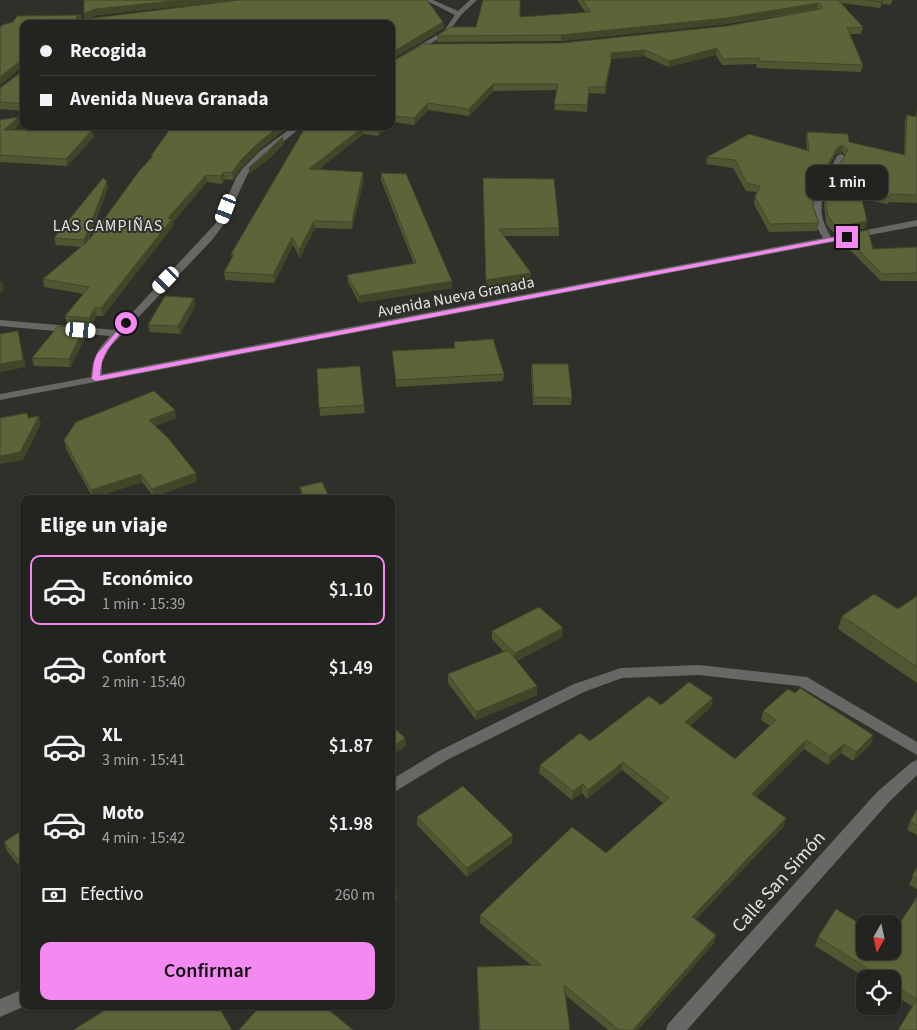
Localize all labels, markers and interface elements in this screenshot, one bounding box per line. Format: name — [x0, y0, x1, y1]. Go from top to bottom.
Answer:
text: Recogida — [70, 38, 147, 65]
text: Avenida Nueva Granada — [70, 86, 268, 113]
callout: 1 min — [806, 164, 888, 200]
text: 1 min — [828, 171, 866, 193]
car — [213, 192, 238, 226]
district label: LAS CAMPIÑAS — [53, 215, 163, 237]
route end — [836, 226, 858, 248]
car — [150, 264, 181, 296]
street label: Avenida Nueva Granada — [376, 271, 536, 323]
route start — [115, 312, 137, 334]
car — [65, 321, 96, 339]
text: Elige un viaje — [40, 509, 168, 541]
text: Económico — [102, 566, 193, 593]
icon: car — [42, 568, 87, 613]
text: $1.10 — [329, 577, 373, 604]
text: 1 min · 15:39 — [102, 593, 185, 615]
text: Confort — [102, 644, 166, 671]
icon: car — [42, 646, 87, 691]
text: $1.49 — [329, 655, 373, 682]
text: 2 min · 15:40 — [102, 671, 185, 693]
text: XL — [102, 722, 123, 749]
icon: car — [42, 724, 87, 769]
text: $1.87 — [329, 733, 373, 760]
text: 3 min · 15:41 — [102, 749, 185, 771]
text: Moto — [102, 800, 144, 827]
icon: car — [42, 802, 87, 847]
text: $1.98 — [329, 811, 373, 838]
street label: Calle San Simón — [726, 825, 832, 939]
text: 4 min · 15:42 — [102, 827, 185, 849]
icon: cash — [40, 881, 68, 909]
text: Efectivo — [80, 881, 143, 908]
text: 260 m — [335, 884, 375, 906]
north arrow — [856, 915, 901, 960]
map controls — [856, 915, 901, 1015]
button: Confirmar — [40, 942, 375, 1000]
button: locate — [856, 970, 901, 1015]

